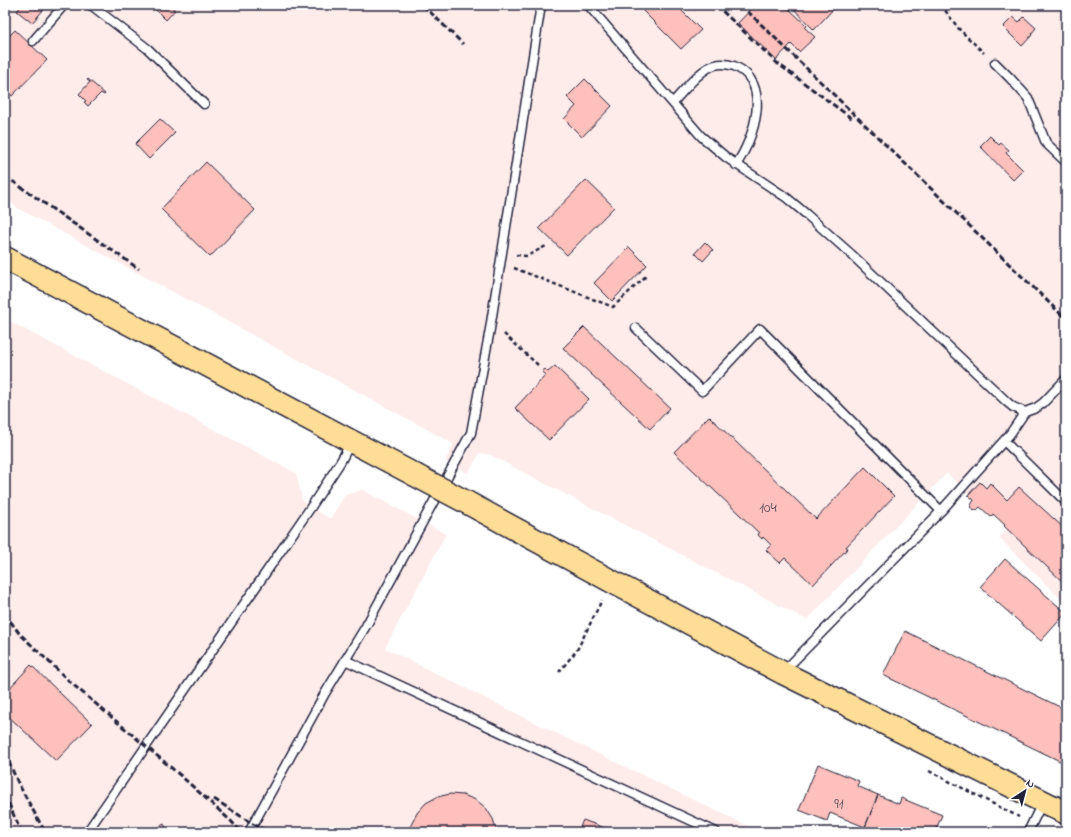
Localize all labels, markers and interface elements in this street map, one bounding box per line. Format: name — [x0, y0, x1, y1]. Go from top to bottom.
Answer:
house number: 104 — [759, 497, 777, 519]
north arrow — [1005, 771, 1045, 811]
text: N — [1023, 775, 1038, 792]
house number: 91 — [834, 793, 844, 815]

